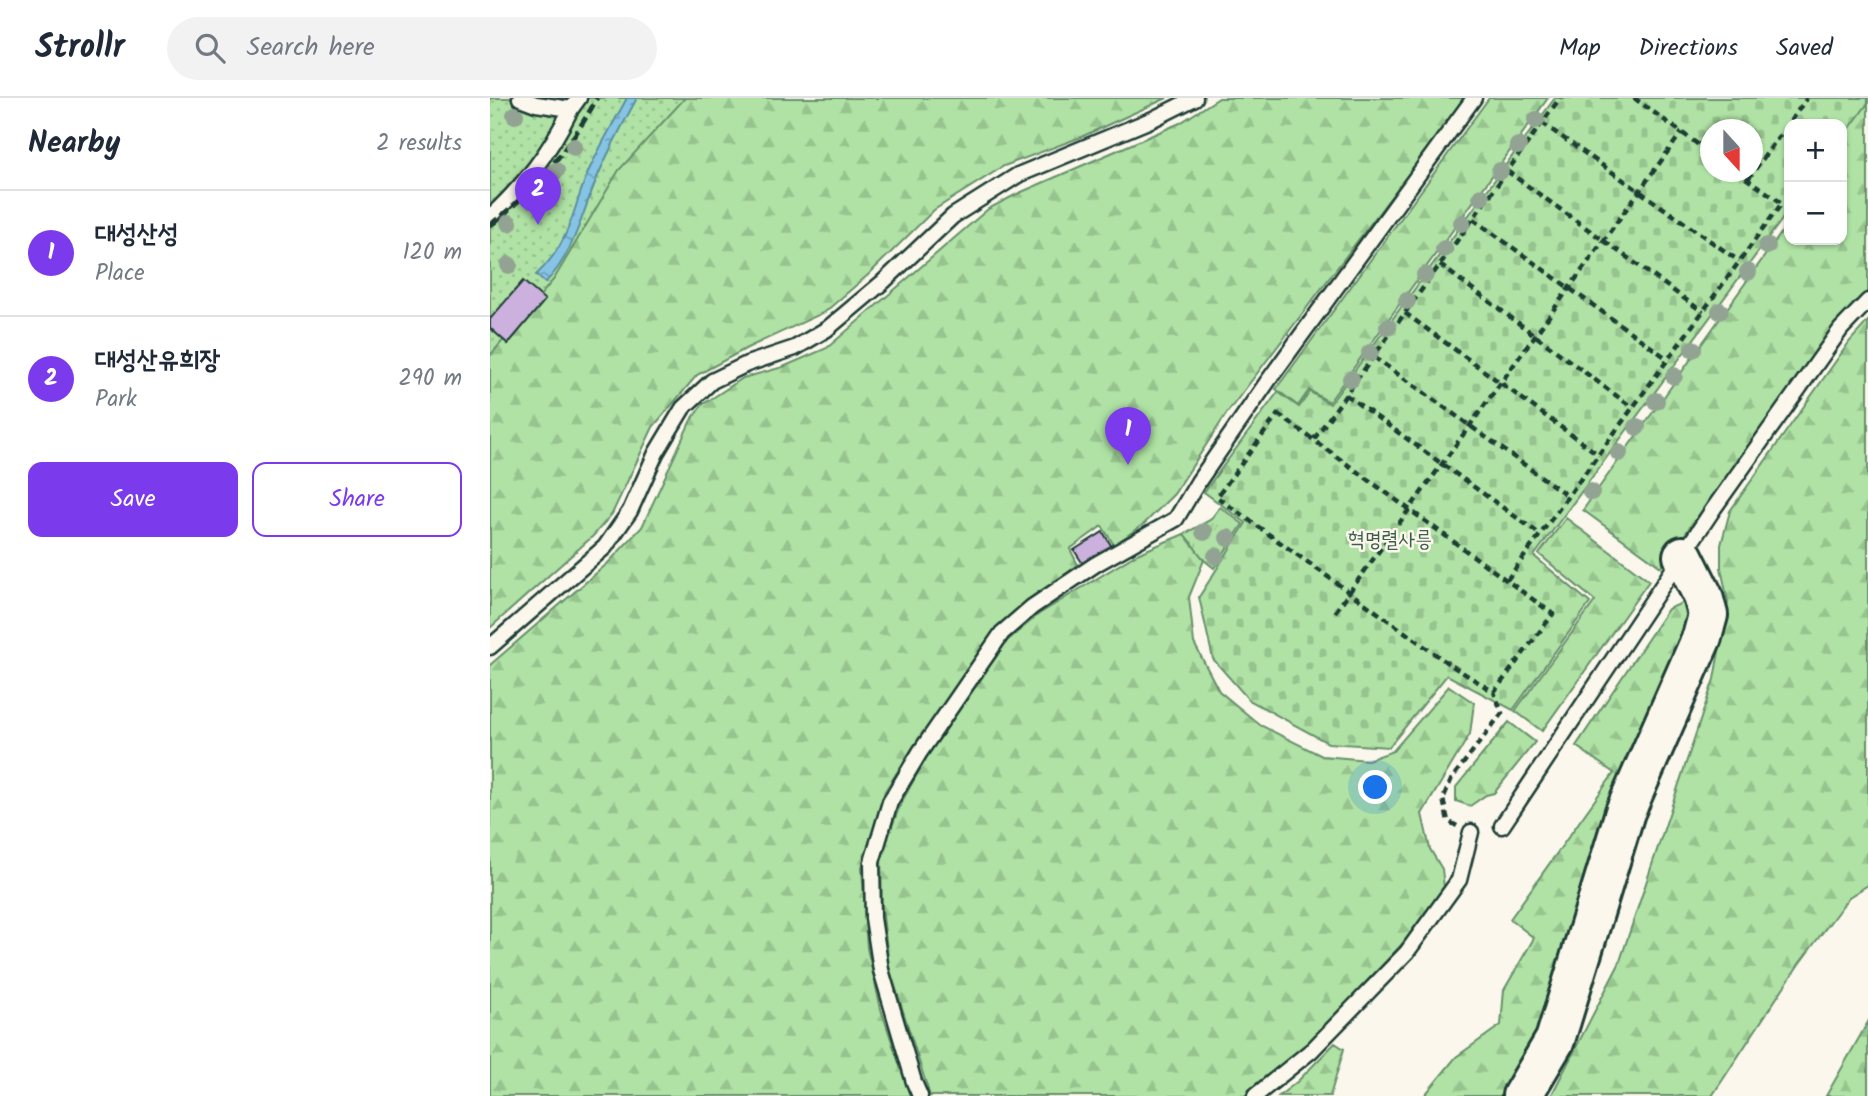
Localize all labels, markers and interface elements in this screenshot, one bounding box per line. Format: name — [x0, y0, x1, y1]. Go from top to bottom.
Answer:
search box — [167, 17, 657, 80]
text: Strollr — [35, 22, 125, 75]
text: Search here — [247, 27, 375, 69]
icon: search — [191, 29, 229, 67]
text: Map — [1559, 29, 1601, 68]
text: Directions — [1639, 29, 1738, 68]
text: Saved — [1776, 29, 1833, 68]
north arrow — [1700, 119, 1763, 182]
map controls — [1784, 119, 1847, 245]
button: + — [1784, 119, 1847, 182]
text: Nearby — [28, 120, 120, 168]
text: 2 results — [376, 126, 462, 162]
pin: 2 — [515, 167, 561, 225]
button: − — [1784, 182, 1847, 245]
text: 대성산성 — [95, 214, 179, 256]
text: 1 — [48, 235, 54, 271]
text: 120 m — [402, 235, 462, 271]
text: Place — [95, 256, 145, 292]
text: 대성산유희장 — [95, 340, 221, 382]
text: 2 — [44, 361, 58, 397]
text: 290 m — [398, 361, 462, 397]
text: Park — [95, 382, 137, 418]
pin: 1 — [1105, 407, 1151, 465]
button: Save — [28, 462, 238, 537]
button: Share — [252, 462, 462, 537]
park label: 혁명렬사릉 — [1348, 524, 1432, 557]
your location — [1358, 770, 1392, 804]

